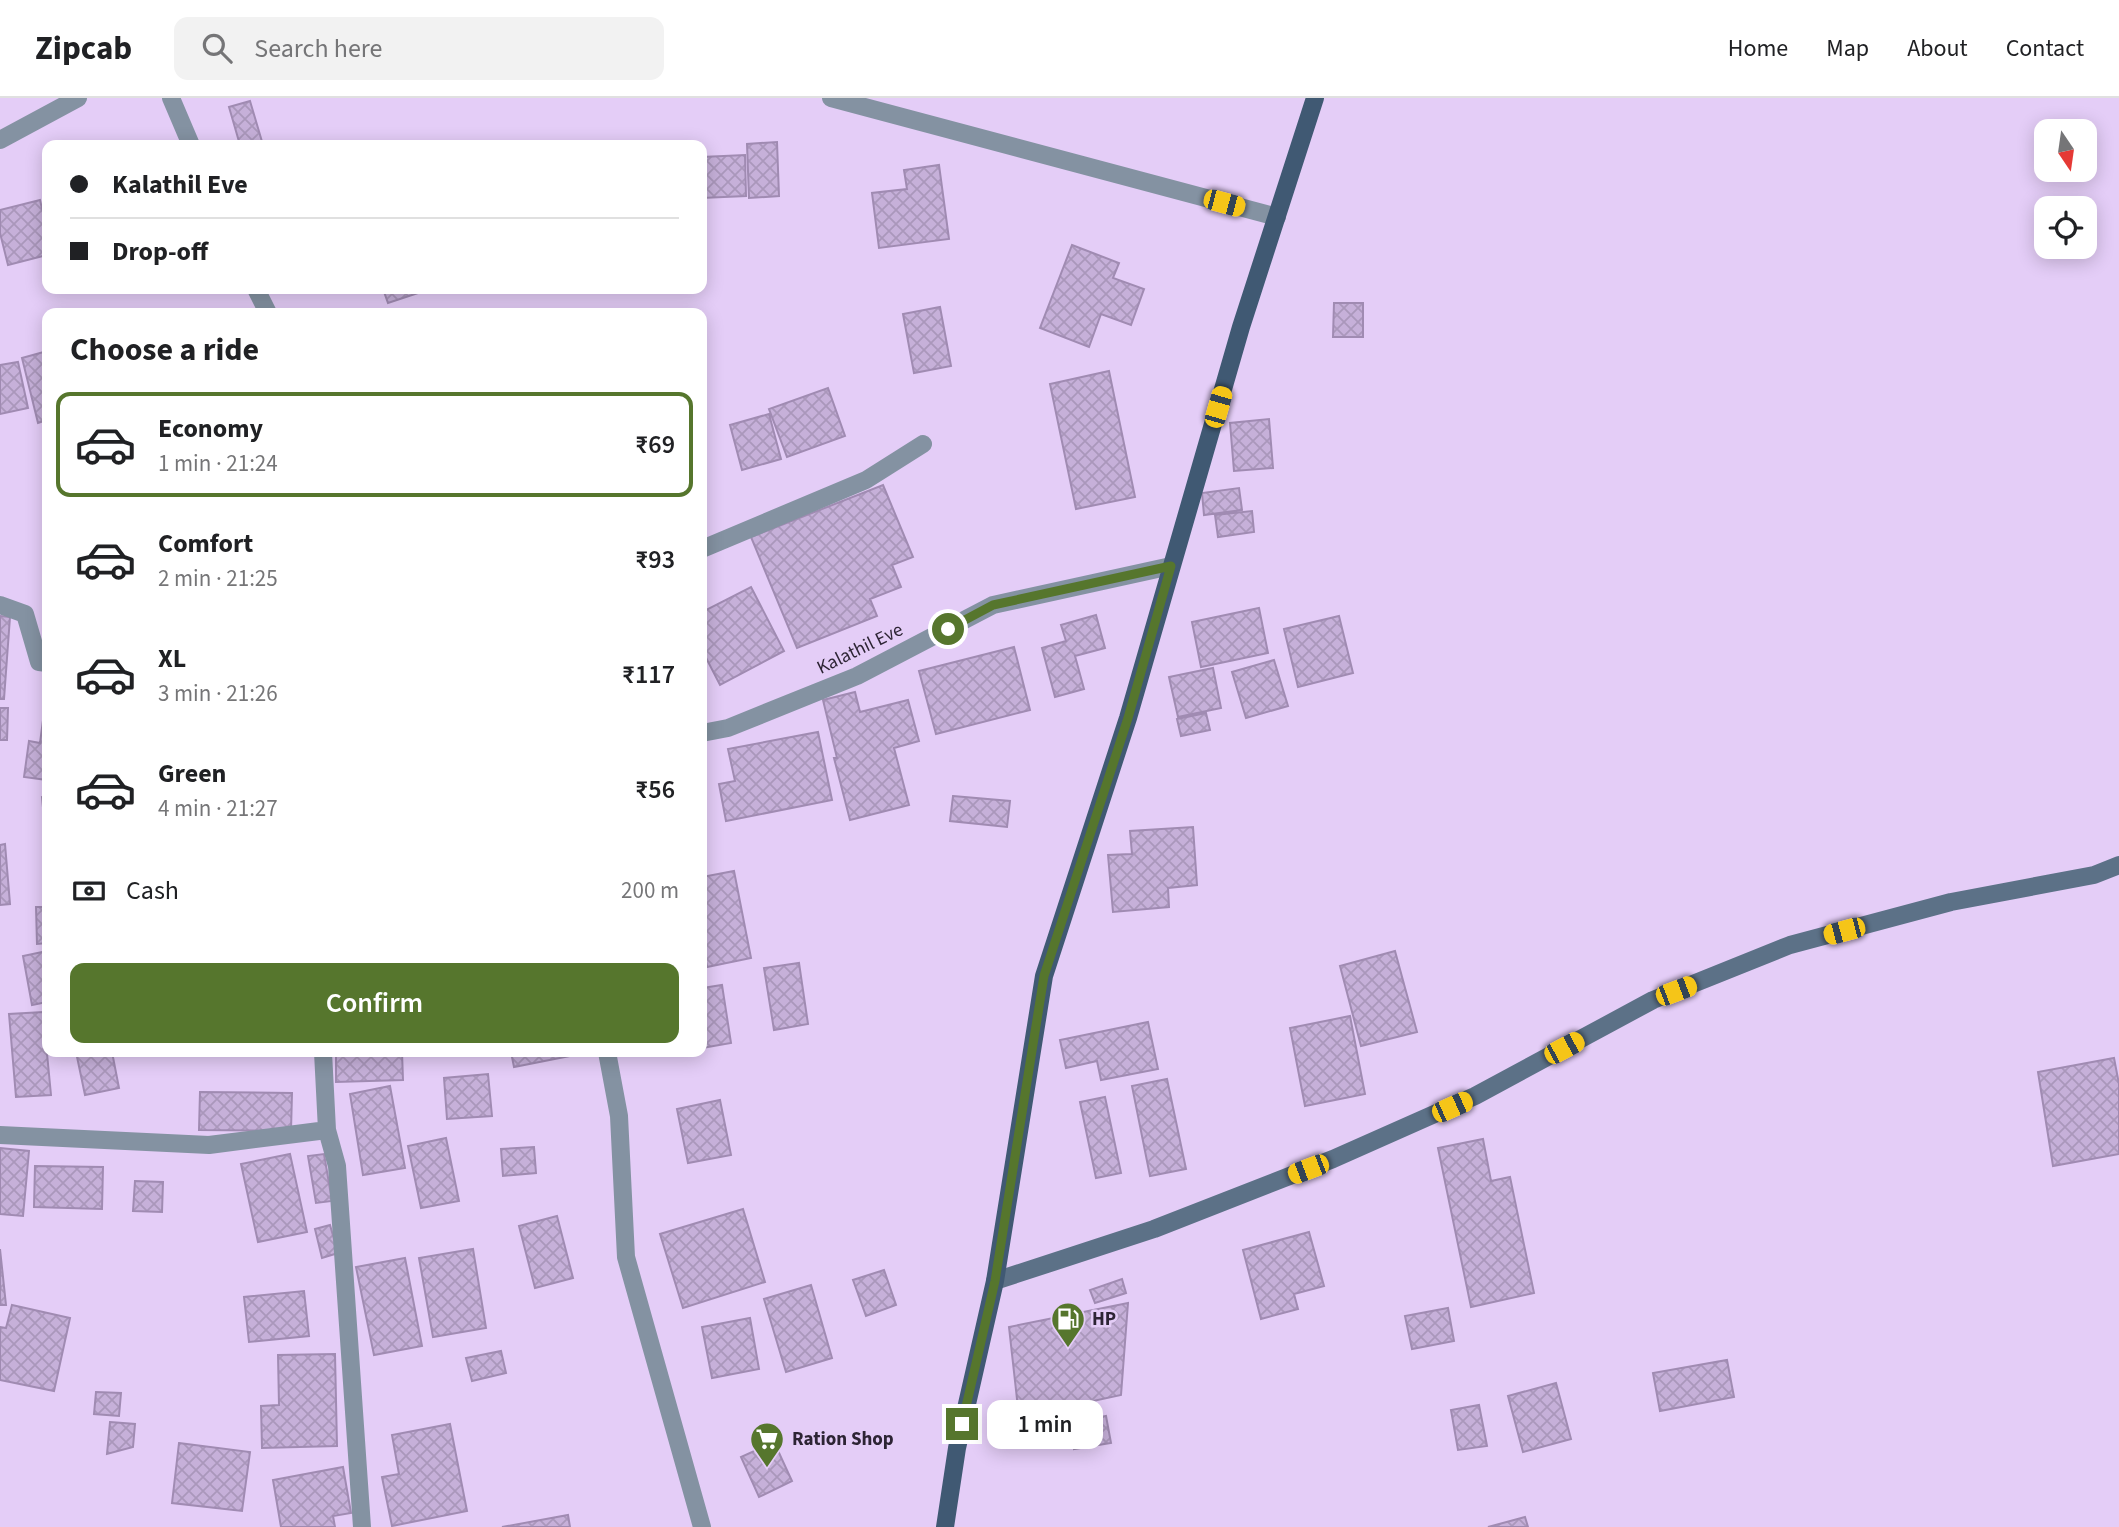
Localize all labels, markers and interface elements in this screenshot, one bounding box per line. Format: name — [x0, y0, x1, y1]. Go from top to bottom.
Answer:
search box — [174, 17, 664, 80]
text: Zipcab — [35, 25, 132, 72]
icon: search — [198, 29, 236, 67]
text: Search here — [254, 30, 382, 67]
text: Home — [1728, 31, 1788, 66]
text: Map — [1826, 31, 1869, 66]
text: About — [1907, 31, 1968, 66]
text: Contact — [2006, 31, 2084, 66]
north arrow — [2034, 119, 2096, 182]
map controls — [2034, 119, 2097, 259]
text: Kalathil Eve — [112, 166, 248, 203]
car — [1201, 187, 1248, 219]
button: locate — [2034, 196, 2097, 259]
text: Drop-off — [112, 233, 208, 270]
text: Choose a ride — [70, 327, 259, 373]
car — [1203, 384, 1234, 430]
text: Economy — [158, 410, 263, 447]
icon: car — [74, 413, 137, 476]
text: ₹69 — [635, 426, 675, 463]
text: 1 min · 21:24 — [158, 447, 278, 480]
text: Comfort — [158, 525, 253, 562]
icon: car — [74, 528, 137, 591]
text: ₹93 — [635, 541, 675, 578]
text: 2 min · 21:25 — [158, 562, 278, 595]
route start — [932, 613, 964, 645]
street label: Kalathil Eve — [812, 617, 908, 681]
text: XL — [158, 640, 186, 677]
icon: car — [74, 643, 137, 706]
text: ₹117 — [622, 656, 675, 693]
text: 3 min · 21:26 — [158, 677, 278, 710]
text: Green — [158, 755, 226, 792]
icon: car — [74, 758, 137, 821]
text: ₹56 — [635, 771, 675, 808]
text: 4 min · 21:27 — [158, 792, 278, 825]
icon: cash — [70, 872, 108, 910]
text: Cash — [126, 872, 179, 909]
text: 200 m — [621, 874, 679, 907]
car — [1821, 915, 1868, 947]
button: Confirm — [70, 963, 679, 1043]
car — [1653, 974, 1700, 1008]
car — [1541, 1029, 1588, 1067]
car — [1429, 1089, 1476, 1125]
car — [1285, 1152, 1332, 1186]
fuel station icon: HP — [1049, 1300, 1087, 1349]
place label: HP — [1092, 1306, 1116, 1333]
callout: 1 min — [986, 1400, 1102, 1448]
route end — [946, 1408, 978, 1440]
text: 1 min — [1018, 1408, 1072, 1441]
supermarket icon: Ration Shop — [748, 1420, 786, 1469]
place label: Ration Shop — [792, 1426, 894, 1453]

